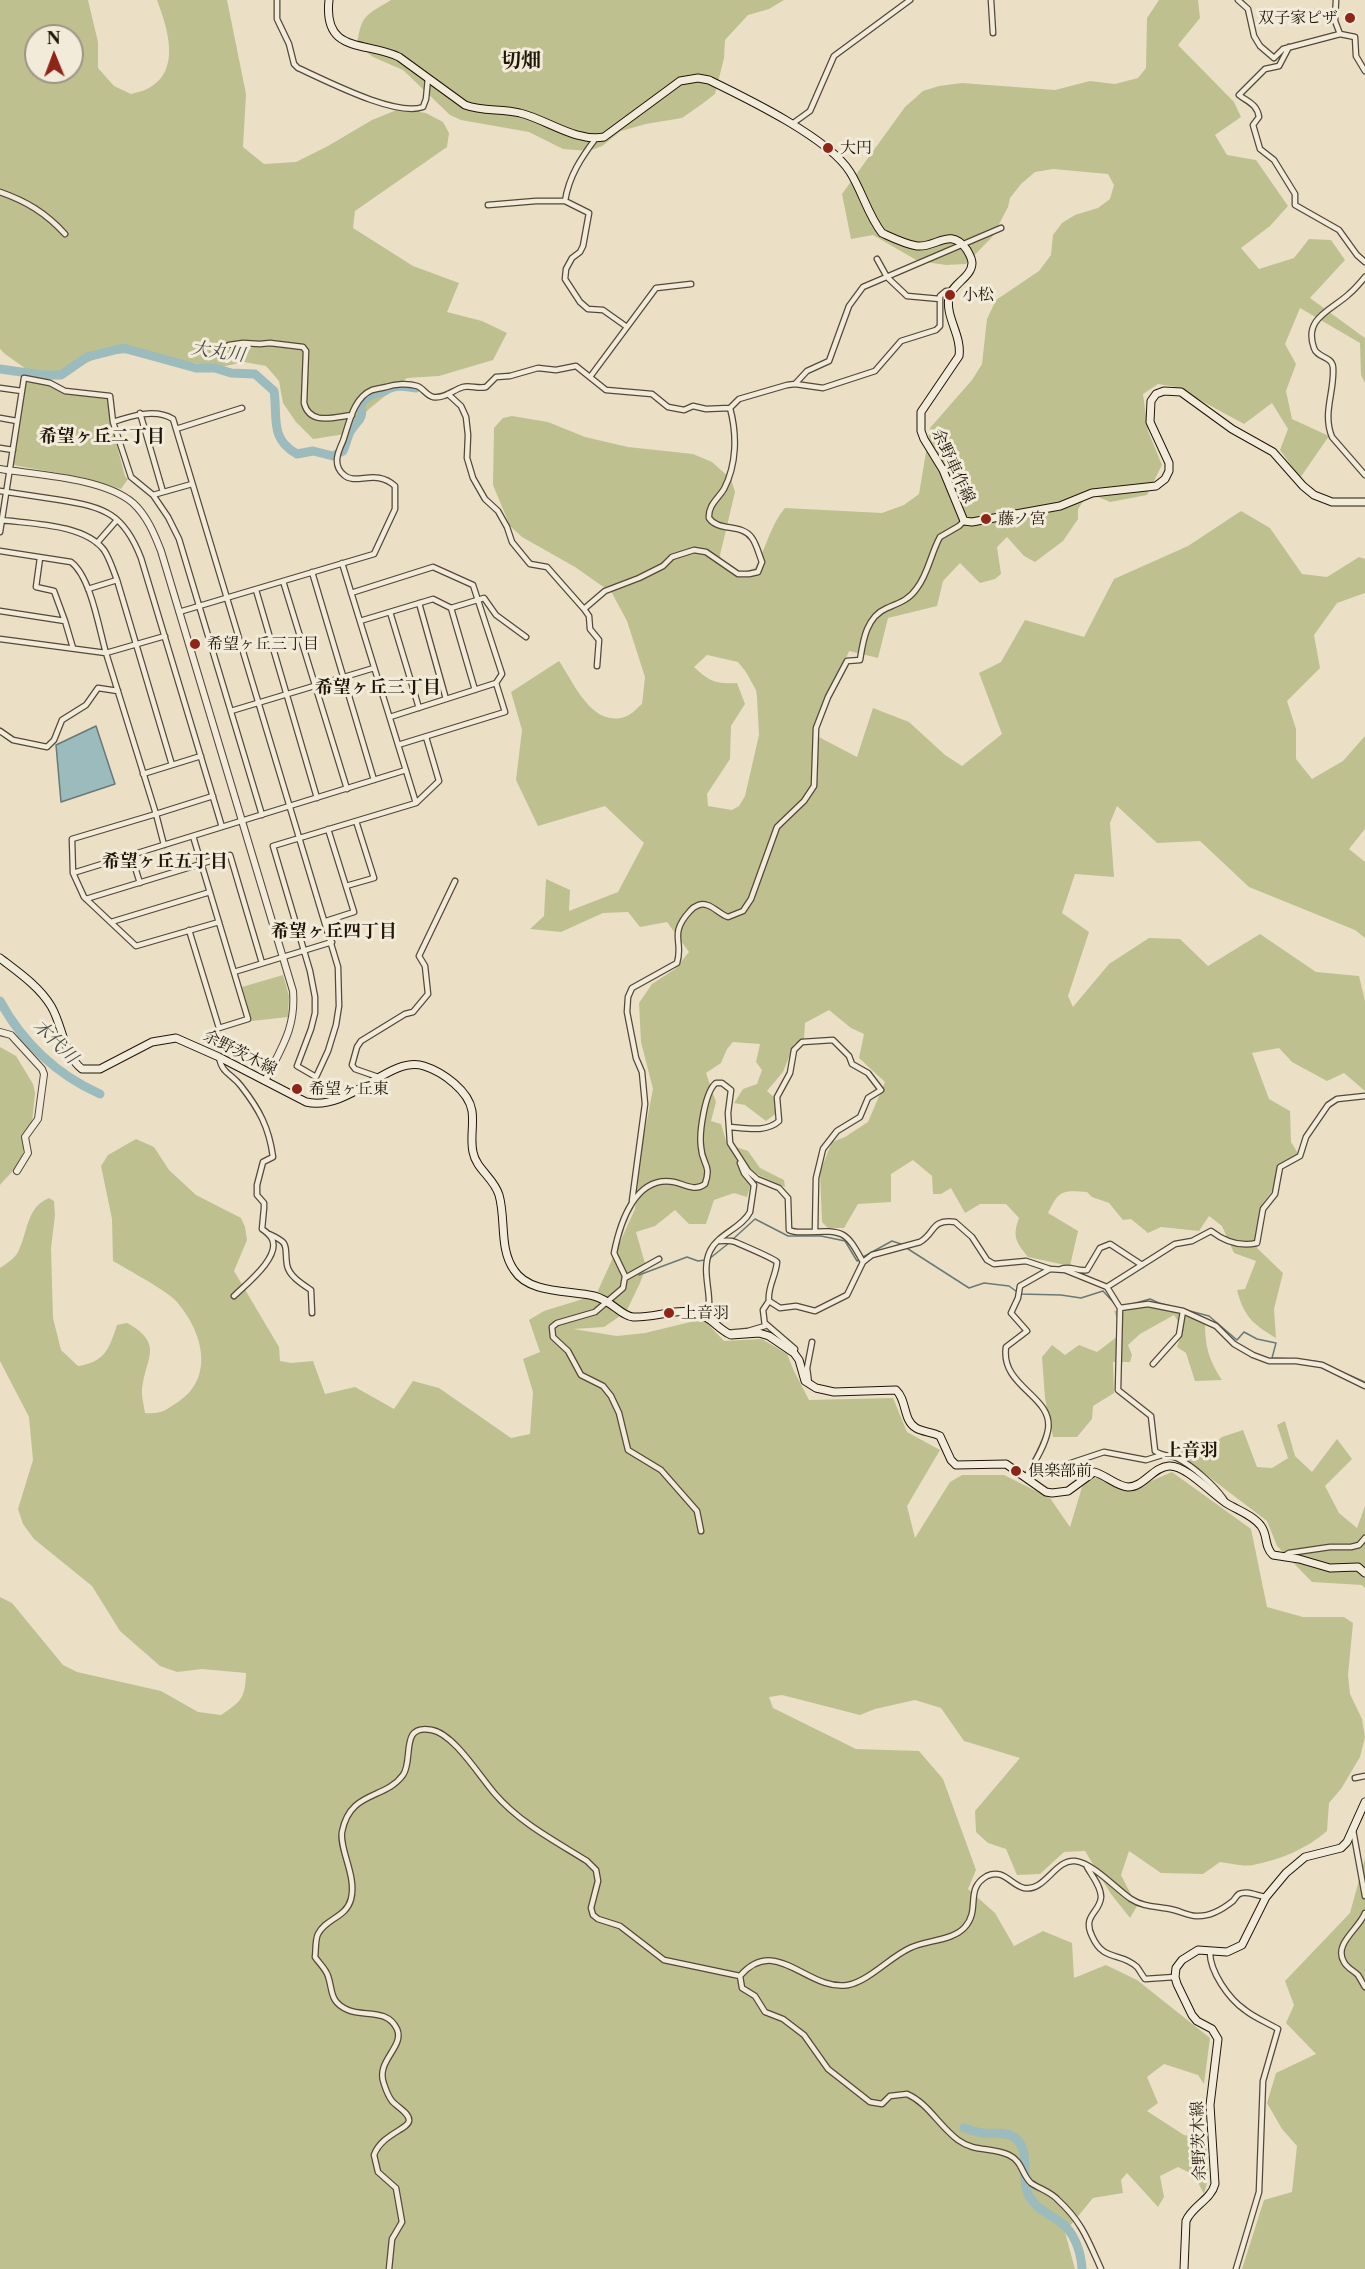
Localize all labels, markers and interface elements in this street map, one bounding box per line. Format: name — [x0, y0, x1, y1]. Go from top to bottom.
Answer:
place label: 双子家ピザ — [1258, 8, 1338, 28]
marker: 双子家ピザ — [1343, 11, 1357, 25]
north arrow — [24, 24, 84, 84]
text: N — [47, 28, 61, 48]
district label: 切畑 — [501, 49, 541, 73]
place label: 大円 — [840, 138, 872, 158]
marker: 大円 — [821, 141, 835, 155]
place label: 小松 — [962, 285, 994, 305]
marker: 小松 — [943, 288, 957, 302]
water label: 大丸川 — [190, 338, 246, 366]
district label: 希望ヶ丘二丁目 — [39, 426, 165, 448]
street label: 余野車作線 — [927, 426, 979, 506]
place label: 藤ノ宮 — [998, 509, 1046, 529]
marker: 藤ノ宮 — [979, 512, 993, 526]
place label: 希望ヶ丘三丁目 — [207, 634, 319, 654]
marker: 希望ヶ丘三丁目 — [188, 637, 202, 651]
district label: 希望ヶ丘三丁目 — [315, 677, 441, 699]
district label: 希望ヶ丘五丁目 — [102, 851, 228, 873]
district label: 希望ヶ丘四丁目 — [271, 921, 397, 943]
water label: 木代川 — [28, 1015, 82, 1069]
street label: 余野茨木線 — [200, 1026, 280, 1080]
place label: 希望ヶ丘東 — [309, 1079, 389, 1099]
marker: 希望ヶ丘東 — [290, 1082, 304, 1096]
place label: 上音羽 — [681, 1303, 729, 1323]
marker: 上音羽 — [662, 1306, 676, 1320]
district label: 上音羽 — [1164, 1440, 1218, 1462]
place label: 倶楽部前 — [1028, 1461, 1092, 1481]
marker: 倶楽部前 — [1009, 1464, 1023, 1478]
street label: 余野茨木線 — [1188, 2101, 1210, 2181]

